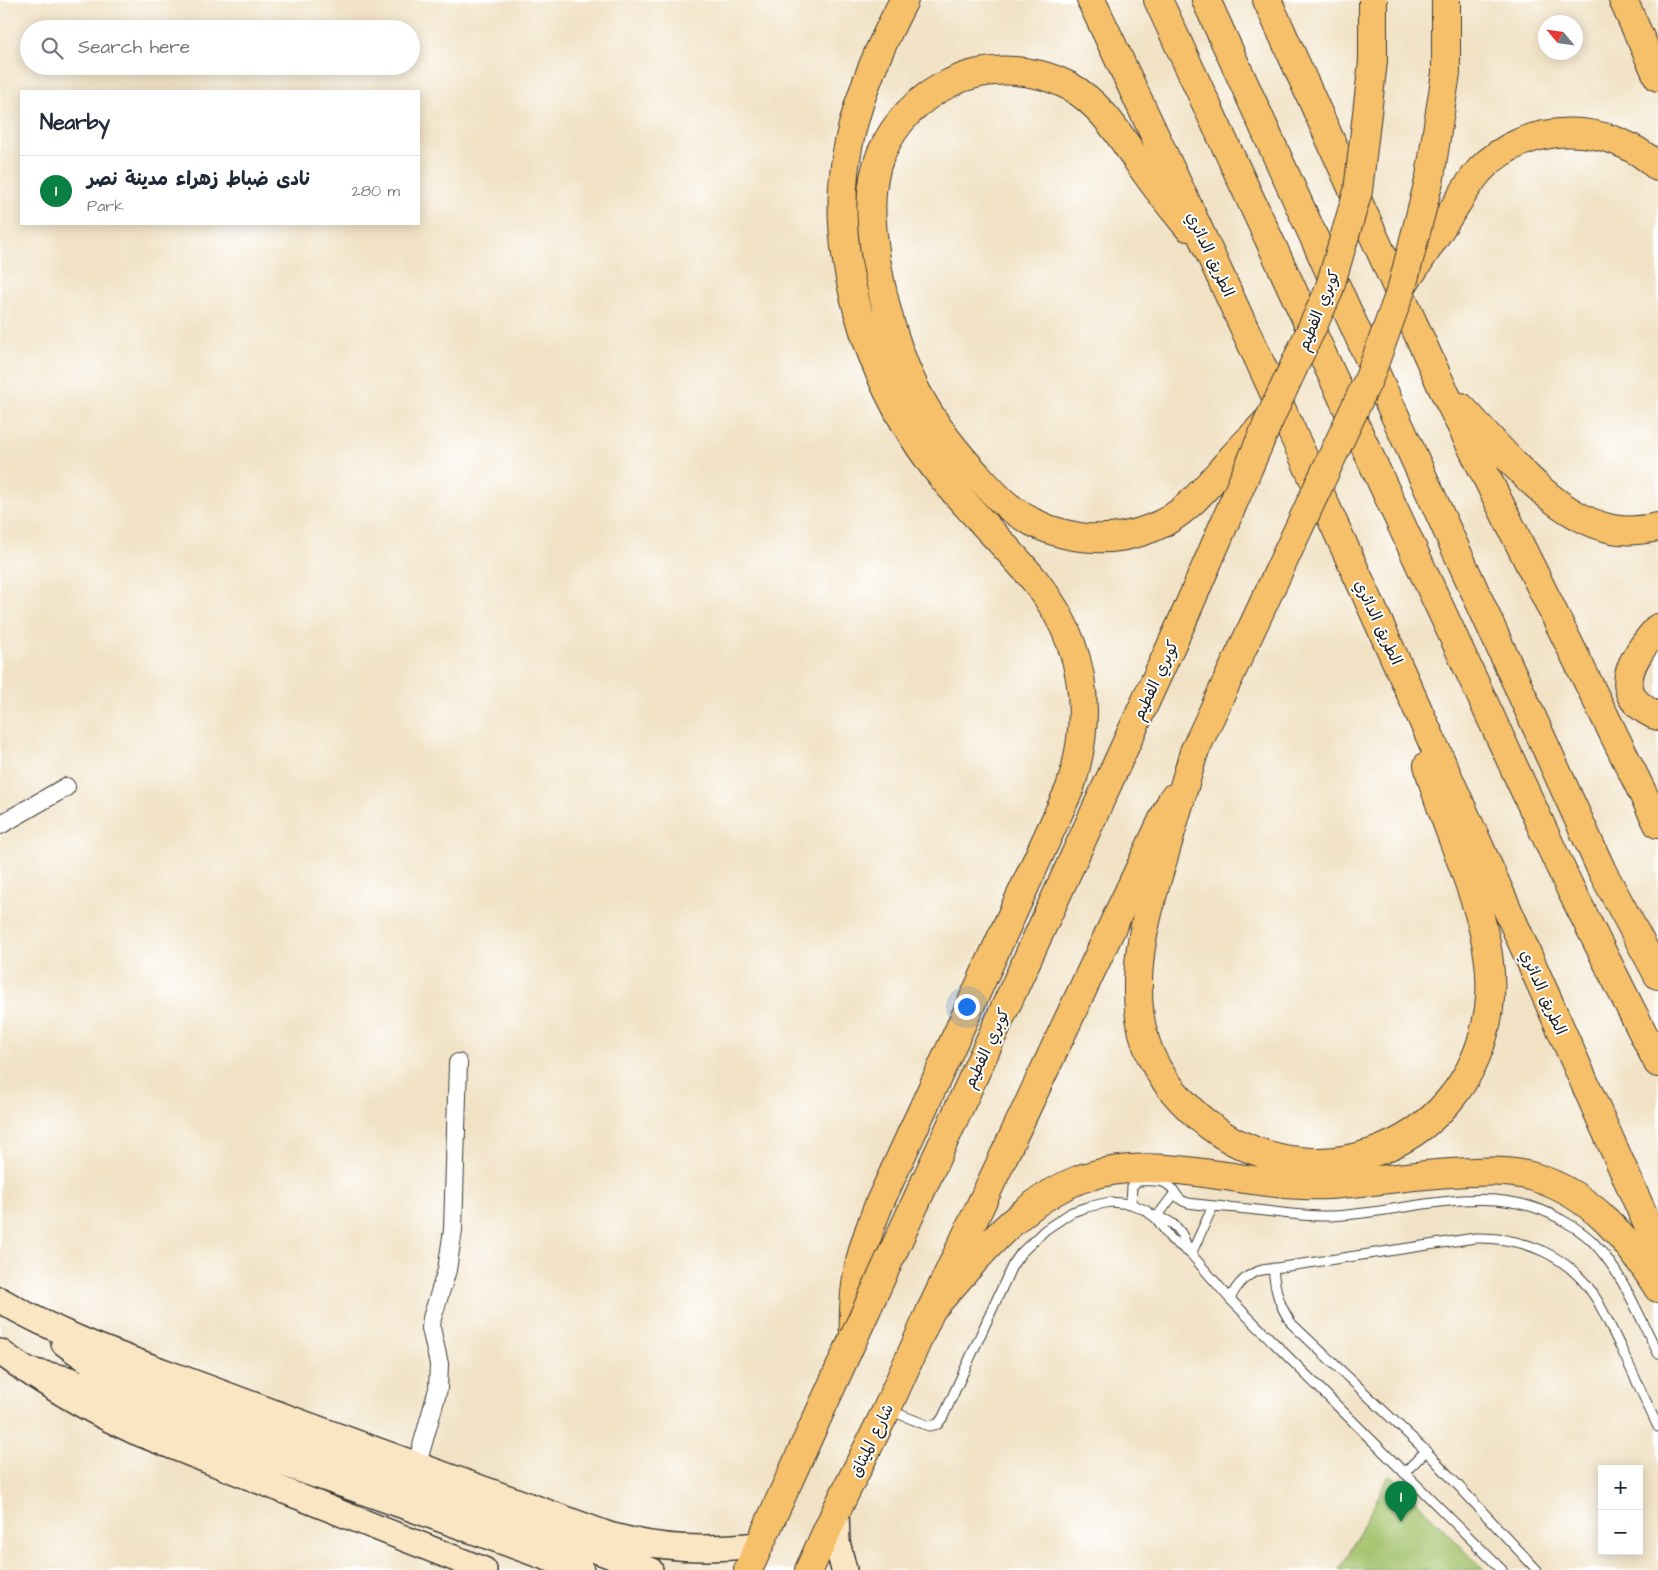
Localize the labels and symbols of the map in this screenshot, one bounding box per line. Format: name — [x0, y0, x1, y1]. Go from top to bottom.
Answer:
north arrow — [1538, 15, 1583, 60]
street label: الطريق الدائري — [1181, 208, 1239, 301]
street label: كوبري الفطيم — [1293, 266, 1346, 355]
street label: الطريق الدائري — [1349, 576, 1407, 669]
street label: كوبري الفطيم — [1128, 637, 1185, 725]
street label: الطريق الدائري — [1514, 946, 1572, 1039]
your location — [954, 994, 980, 1020]
street label: كوبري الفطيم — [959, 1005, 1016, 1093]
street label: شارع الميثاق — [845, 1400, 899, 1481]
pin: 1 — [1385, 1481, 1417, 1522]

